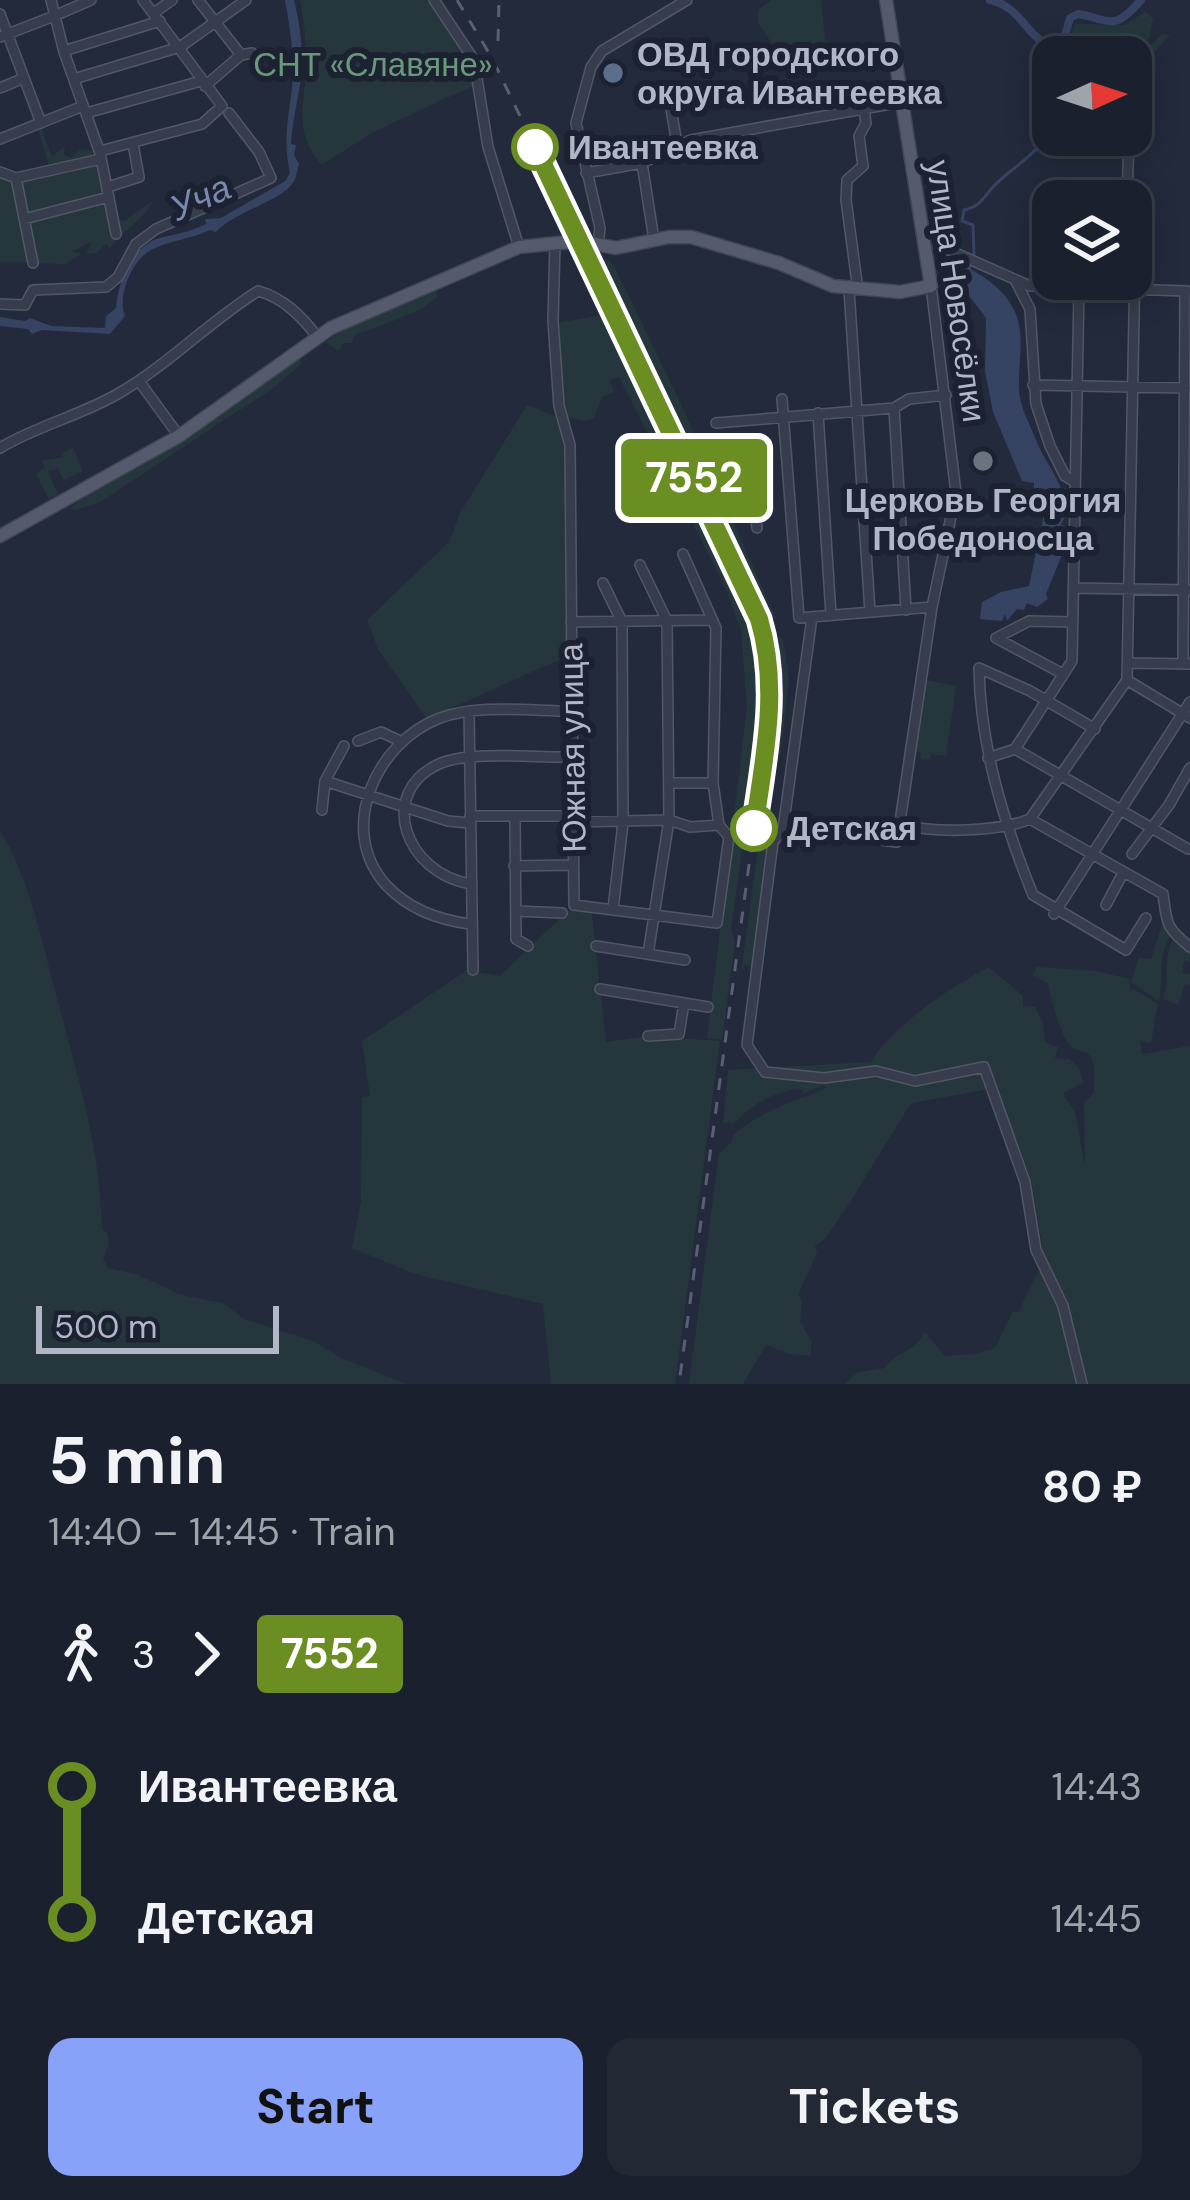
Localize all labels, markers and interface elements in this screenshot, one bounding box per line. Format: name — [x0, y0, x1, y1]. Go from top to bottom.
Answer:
place label: ОВД городского округа Ивантеевка — [637, 33, 942, 114]
north arrow — [1032, 36, 1152, 156]
map controls — [1032, 36, 1152, 300]
park label: СНТ «Славяне» — [253, 43, 493, 86]
marker: ОВД городского округа Ивантеевка — [600, 60, 626, 86]
marker: Ивантеевка — [513, 125, 557, 169]
place label: Ивантеевка — [568, 126, 759, 169]
street label: улица Новосёлки — [917, 157, 996, 425]
water label: Уча — [162, 163, 238, 232]
button: layers — [1032, 180, 1152, 300]
line badge: 7552 — [610, 439, 778, 517]
marker: Церковь Георгия Победоносца — [970, 448, 996, 474]
text: 7552 — [645, 450, 743, 505]
place label: Церковь Георгия Победоносца — [845, 479, 1121, 560]
street label: Южная улица — [549, 642, 596, 853]
marker: Детская — [732, 806, 776, 850]
place label: Детская — [787, 807, 917, 850]
scale bar — [36, 1300, 279, 1353]
text: 500 m — [54, 1305, 157, 1348]
text: 5 min — [48, 1418, 225, 1503]
text: 80 ₽ — [1042, 1457, 1142, 1516]
text: 14:40 – 14:45 · Train — [48, 1506, 396, 1557]
icon: walk — [48, 1621, 114, 1687]
icon: forward — [173, 1621, 239, 1687]
text: 7552 — [281, 1626, 379, 1681]
text: 3 — [132, 1629, 155, 1680]
text: Ивантеевка — [138, 1757, 397, 1816]
text: 14:43 — [1052, 1761, 1142, 1812]
text: Детская — [138, 1889, 315, 1948]
text: 14:45 — [1051, 1893, 1142, 1944]
button: Start — [48, 2038, 583, 2176]
button: Tickets — [607, 2038, 1142, 2176]

